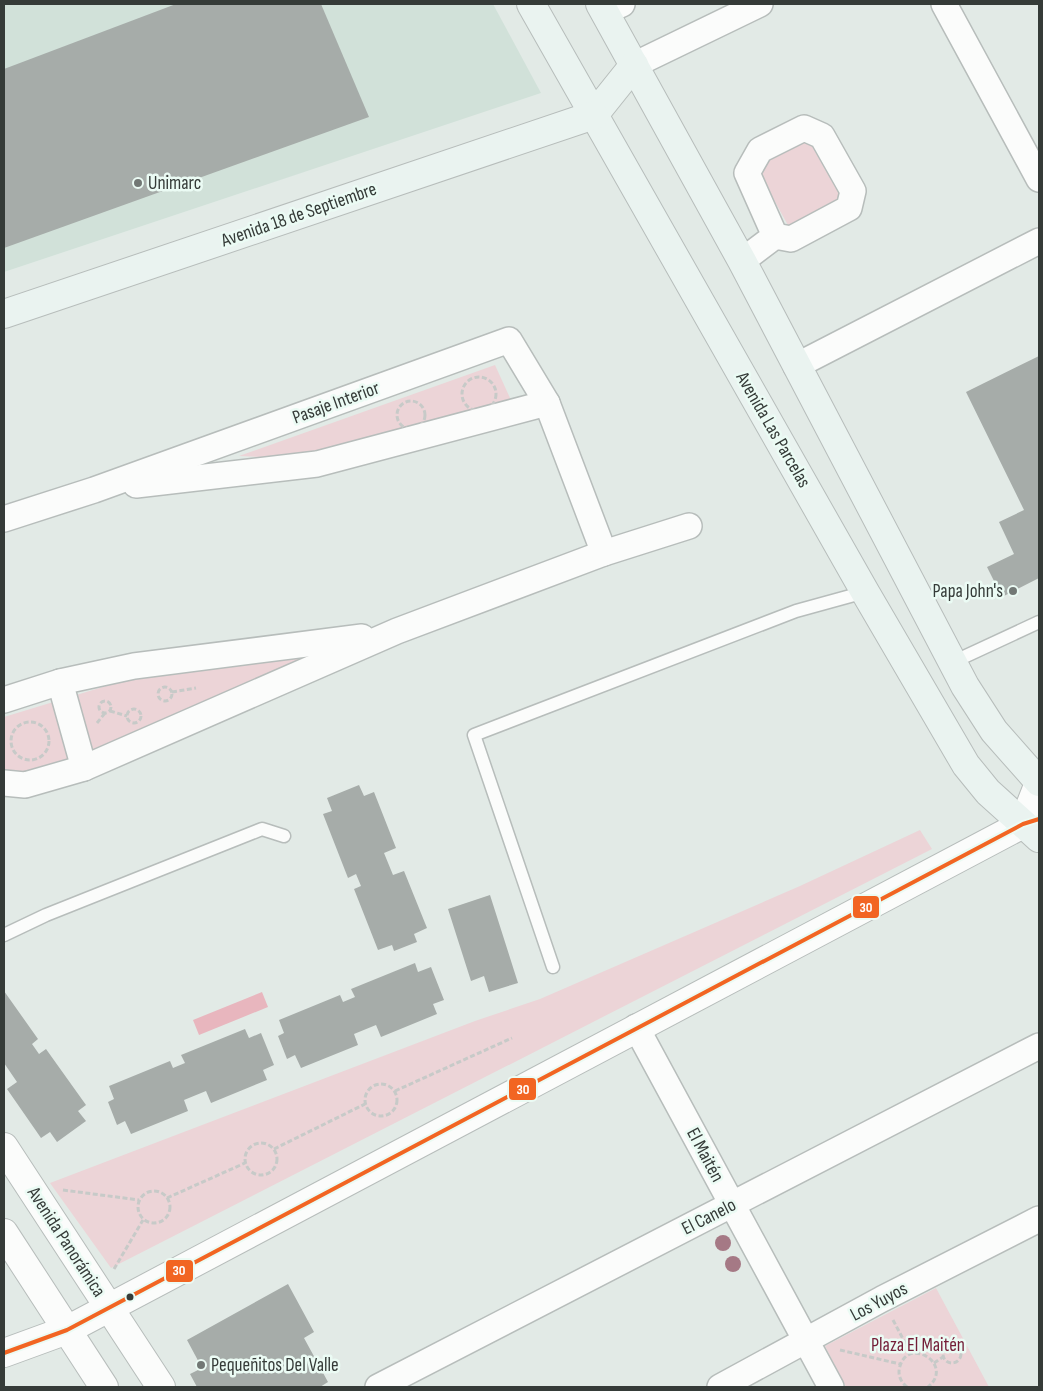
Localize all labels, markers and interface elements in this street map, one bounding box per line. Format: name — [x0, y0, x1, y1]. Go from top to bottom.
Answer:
place label: Unimarc — [148, 172, 201, 195]
marker: Unimarc — [132, 177, 144, 189]
street label: Avenida 18 de Septiembre — [217, 178, 380, 253]
street label: Avenida Las Parcelas — [730, 367, 816, 492]
street label: Pasaje Interior — [289, 376, 383, 429]
place label: Papa John's — [933, 580, 1003, 603]
marker: Papa John's — [1007, 585, 1019, 597]
line badge: 30 — [852, 895, 880, 919]
text: 30 — [860, 899, 873, 916]
line badge: 30 — [508, 1077, 537, 1101]
text: 30 — [517, 1081, 530, 1098]
street label: El Maitén — [681, 1124, 729, 1186]
street label: Avenida Panorámica — [21, 1182, 110, 1301]
street label: El Canelo — [678, 1194, 740, 1240]
line badge: 30 — [165, 1259, 194, 1283]
text: 30 — [173, 1262, 186, 1279]
street label: Los Yuyos — [846, 1277, 912, 1327]
unlabelled marker — [125, 1292, 135, 1302]
park label: Plaza El Maitén — [871, 1334, 965, 1357]
place label: Pequeñitos Del Valle — [211, 1354, 339, 1377]
marker: Pequeñitos Del Valle — [195, 1359, 207, 1371]

